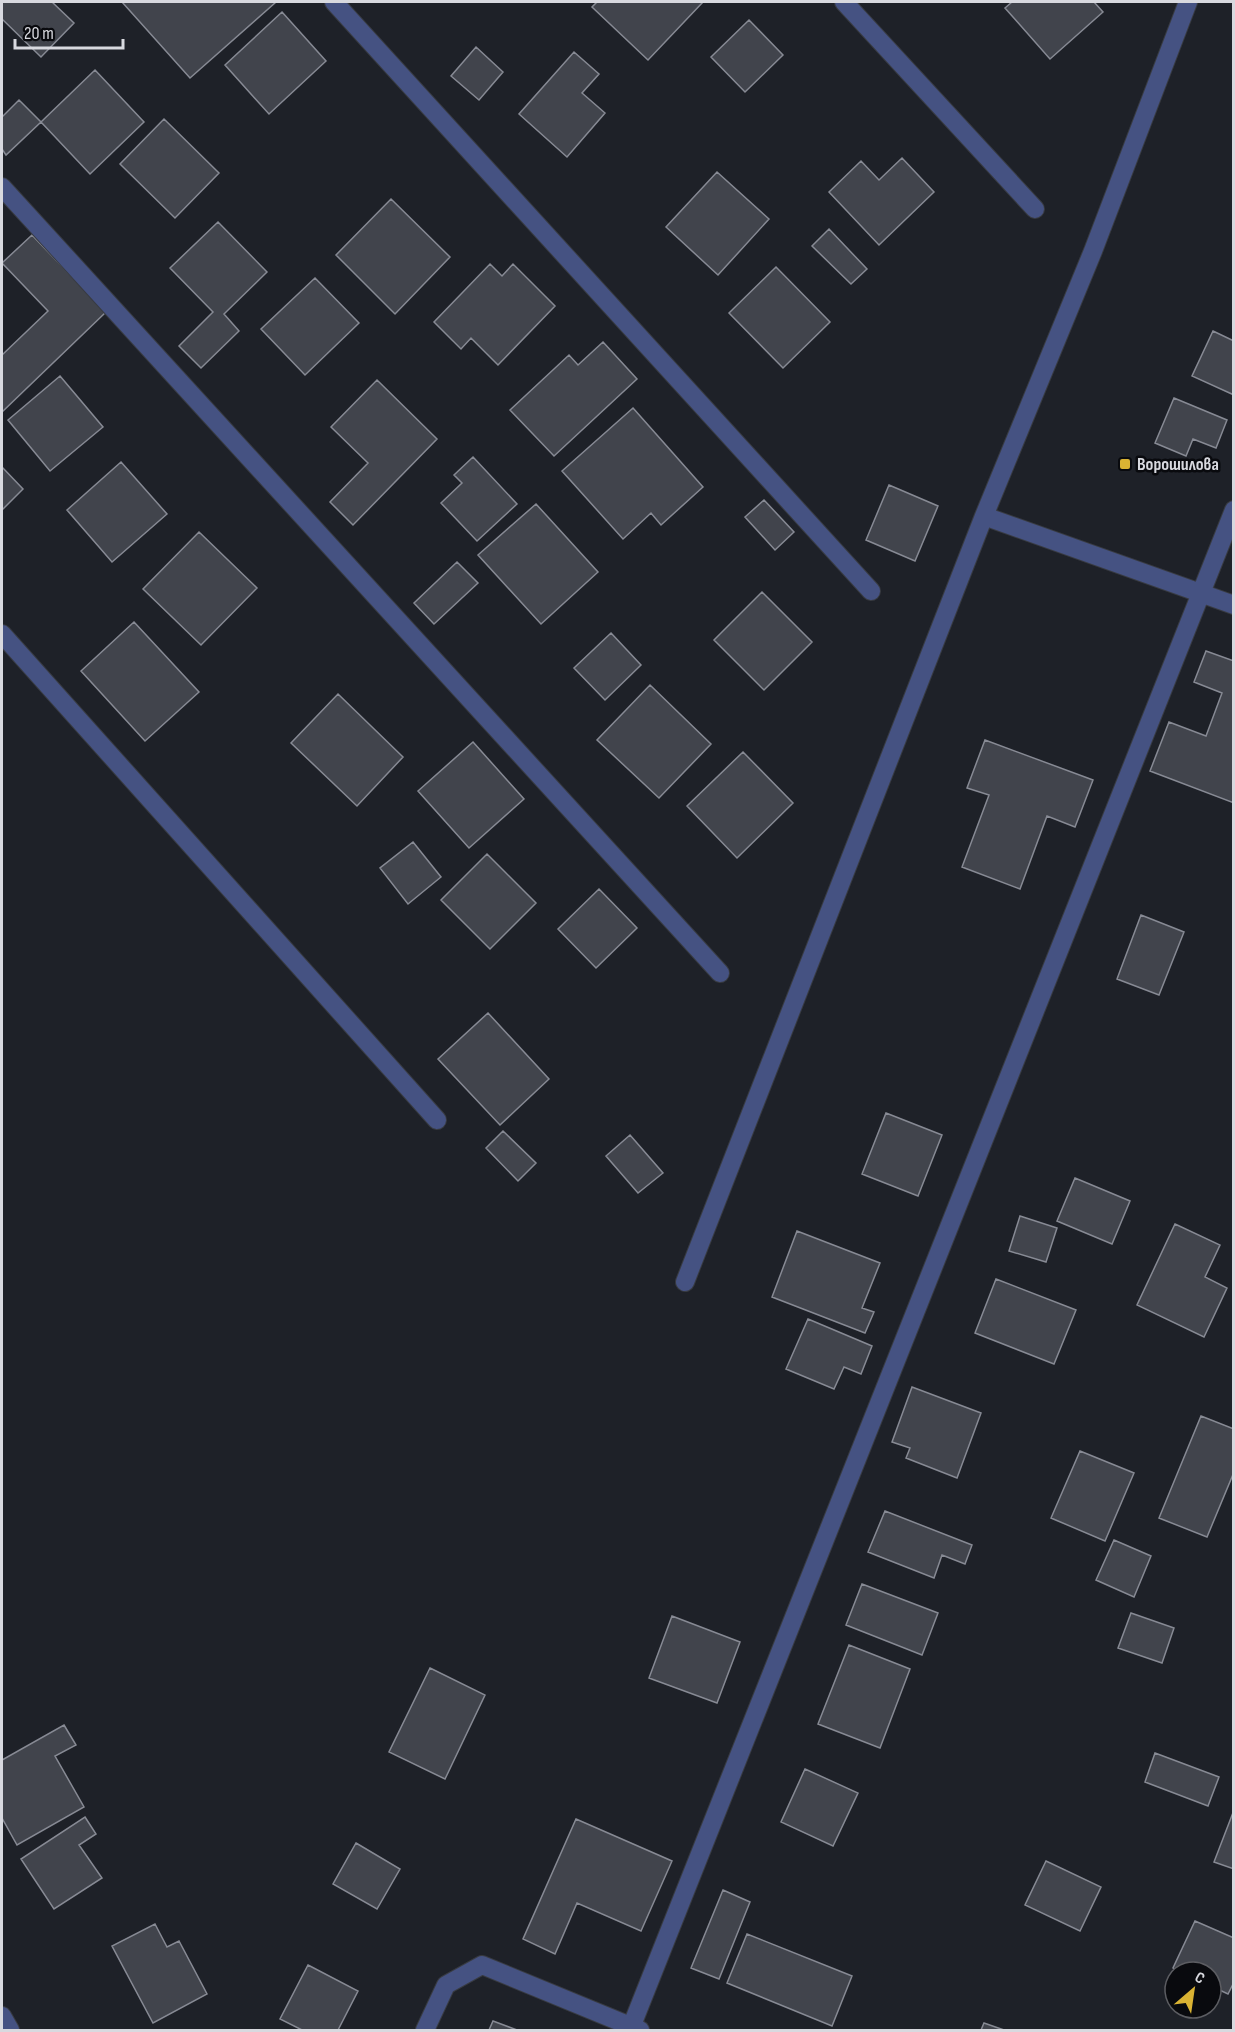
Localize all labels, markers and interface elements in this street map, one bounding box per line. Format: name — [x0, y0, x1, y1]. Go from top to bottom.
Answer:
scale bar — [15, 12, 123, 50]
text: 20 m — [24, 23, 54, 44]
place label: Ворошилова — [1137, 454, 1219, 475]
marker: Ворошилова — [1118, 457, 1132, 471]
north arrow — [1163, 1960, 1223, 2020]
text: С — [1191, 1968, 1208, 1988]

